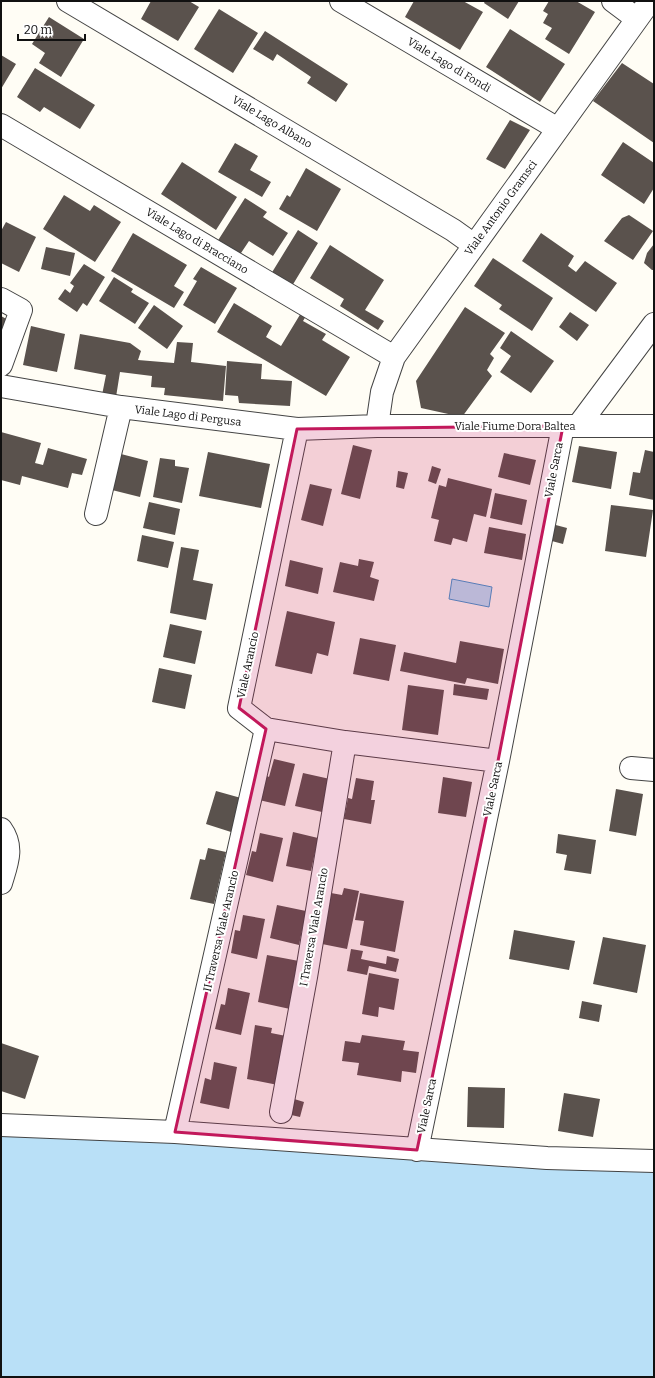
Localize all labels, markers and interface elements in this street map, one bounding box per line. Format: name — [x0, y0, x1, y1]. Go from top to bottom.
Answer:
scale bar — [18, 16, 85, 42]
text: 20 m — [24, 23, 53, 37]
street label: Viale Lago di Fondi — [405, 35, 494, 95]
street label: Viale Lago Albano — [230, 93, 314, 151]
street label: Viale Antonio Gramsci — [462, 157, 540, 258]
street label: Viale Lago di Bracciano — [144, 205, 250, 277]
street label: Viale Lago di Pergusa — [134, 403, 242, 429]
street label: Viale Fiume Dora Baltea — [454, 420, 576, 433]
street label: Viale Sarca — [542, 441, 566, 499]
street label: Viale Arancio — [235, 630, 261, 700]
street label: Viale Sarca — [481, 760, 505, 818]
street label: I Traversa Viale Arancio — [297, 867, 331, 987]
street label: II Traversa Viale Arancio — [201, 869, 241, 993]
street label: Viale Sarca — [415, 1077, 439, 1135]

